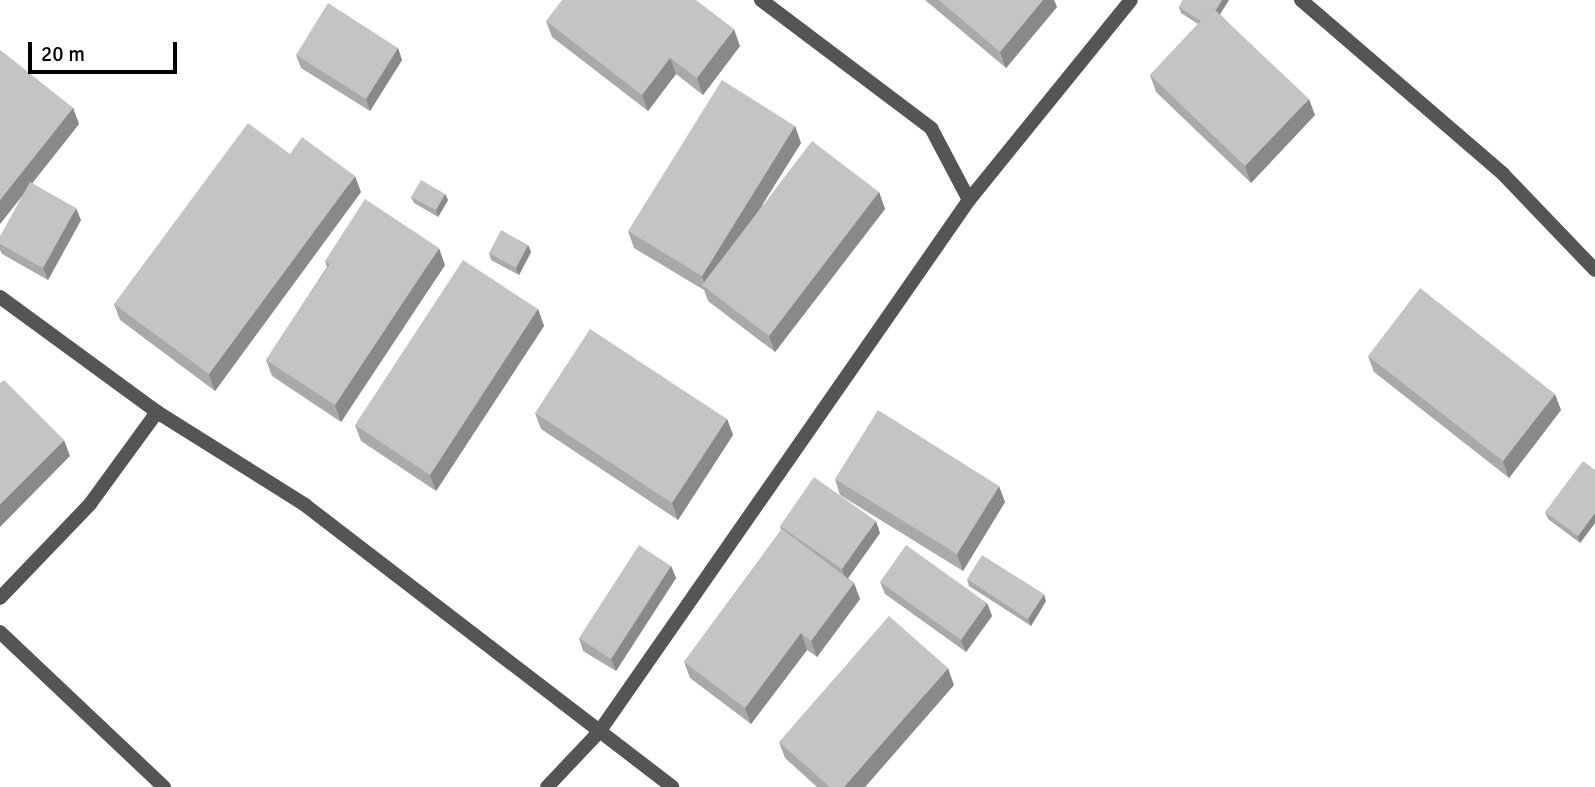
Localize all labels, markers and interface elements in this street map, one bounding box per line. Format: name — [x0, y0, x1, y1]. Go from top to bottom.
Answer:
scale bar — [32, 28, 180, 72]
text: 20 m — [41, 41, 85, 67]

